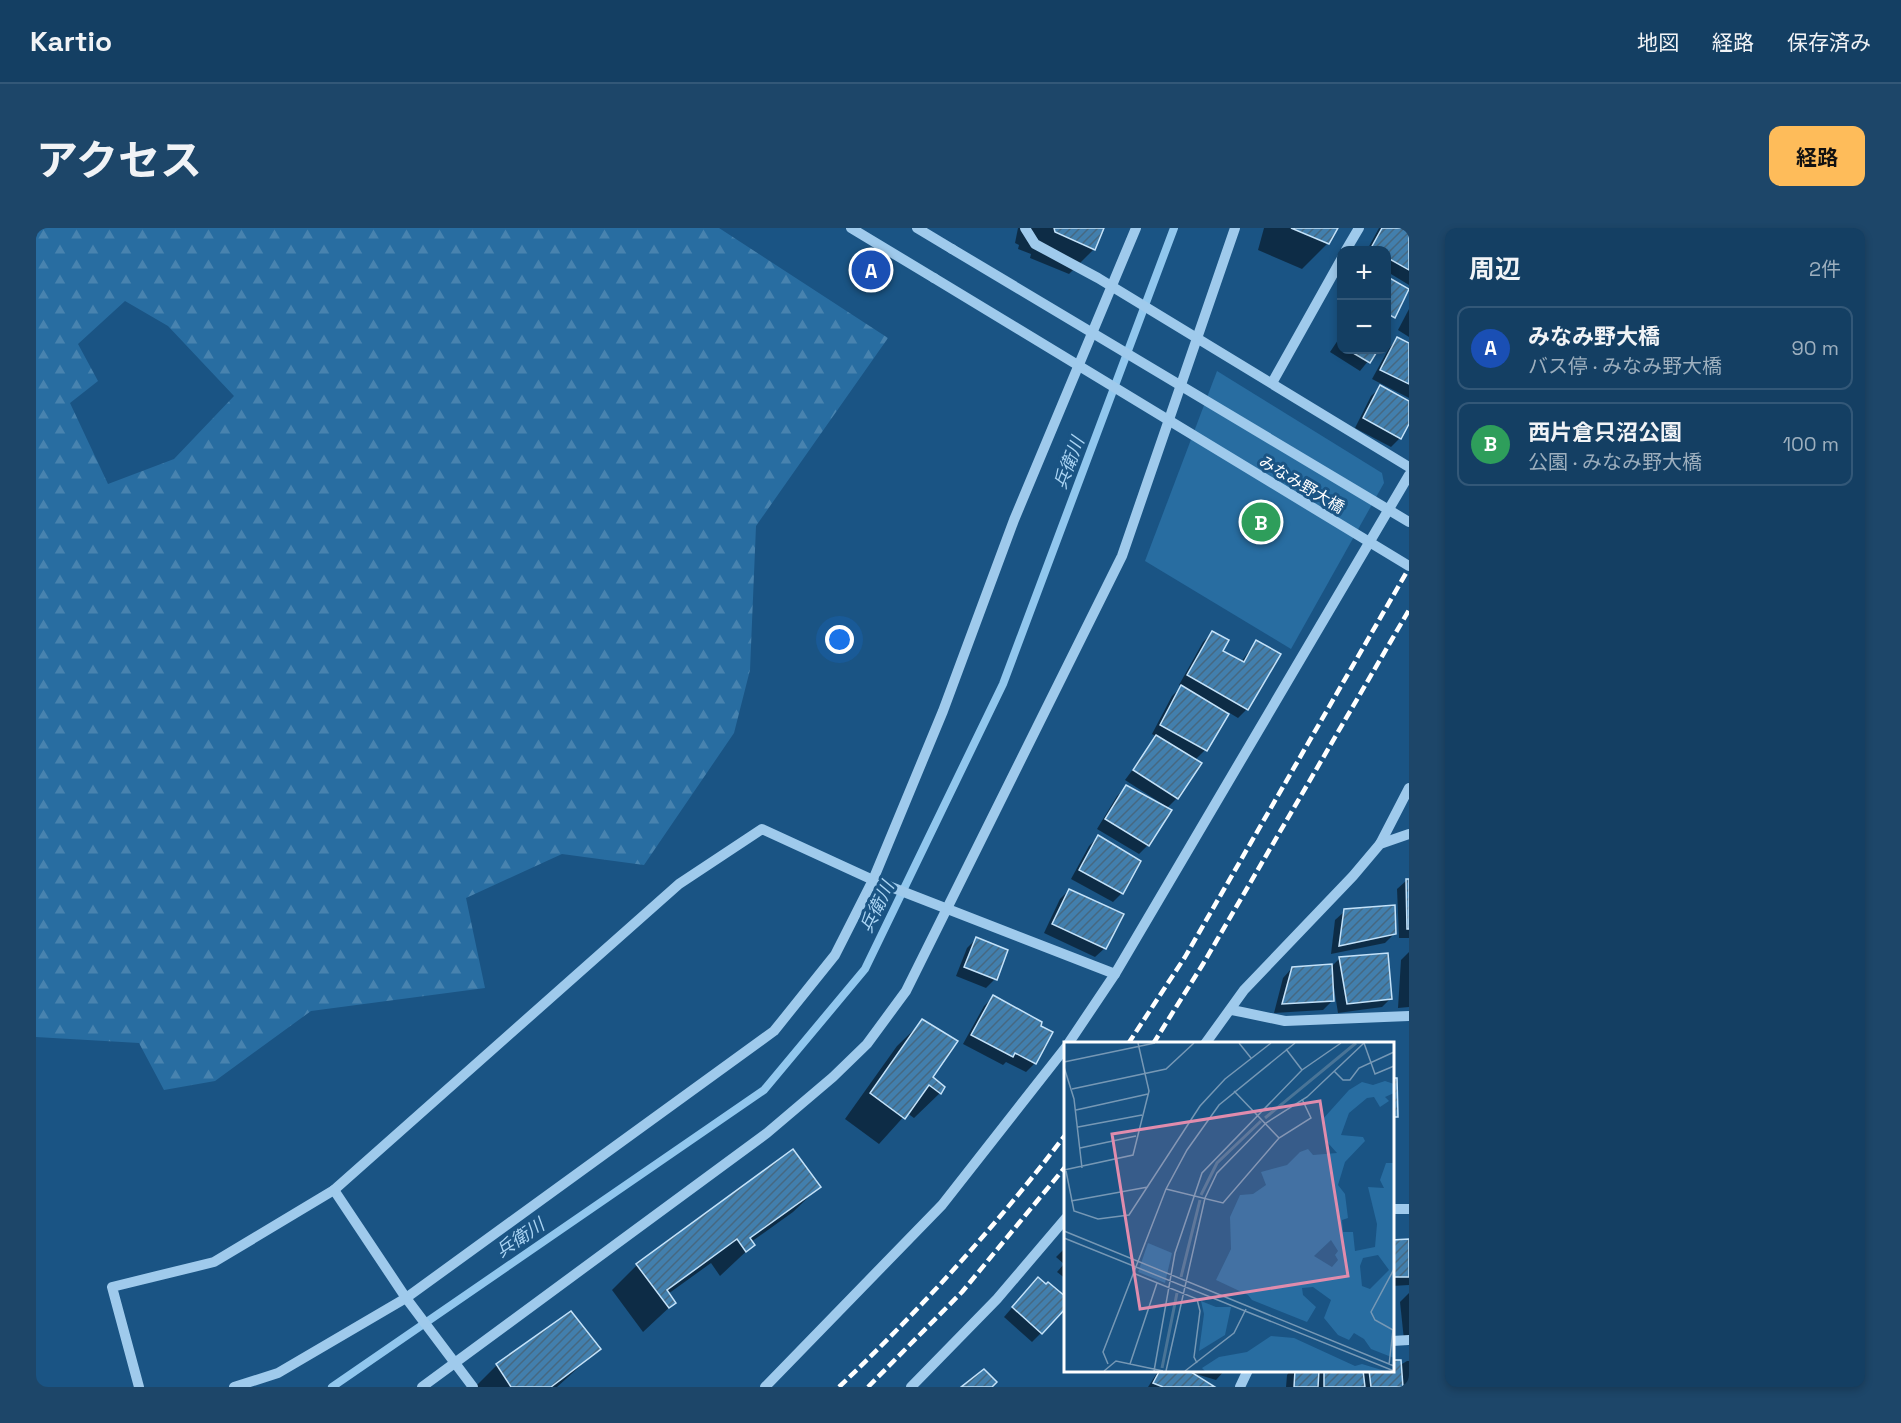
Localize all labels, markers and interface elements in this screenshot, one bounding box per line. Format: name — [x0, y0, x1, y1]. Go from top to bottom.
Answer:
text: Kartio — [30, 23, 112, 59]
text: 地図 — [1637, 29, 1679, 56]
text: 経路 — [1712, 29, 1754, 56]
text: 保存済み — [1787, 29, 1871, 56]
button: 経路 — [1769, 126, 1865, 186]
text: アクセス — [36, 134, 202, 187]
map controls — [1337, 246, 1391, 354]
button: + — [1337, 246, 1391, 300]
pin: A — [852, 248, 890, 292]
text: 周辺 — [1469, 252, 1521, 286]
text: 2件 — [1809, 256, 1841, 282]
button: − — [1337, 300, 1391, 354]
text: みなみ野大橋 — [1528, 322, 1660, 350]
text: A — [1484, 335, 1497, 361]
text: 90 m — [1792, 335, 1839, 361]
text: バス停 · みなみ野大橋 — [1528, 353, 1722, 379]
text: 西片倉只沼公園 — [1528, 418, 1682, 446]
text: B — [1484, 431, 1497, 457]
text: 100 m — [1783, 431, 1839, 457]
water label: 兵衛川 — [1048, 432, 1090, 492]
text: 公園 · みなみ野大橋 — [1528, 449, 1702, 475]
street label: みなみ野大橋 — [1255, 451, 1348, 518]
pin: B — [1242, 500, 1280, 544]
your location — [825, 625, 854, 654]
water label: 兵衛川 — [854, 876, 900, 936]
inset map — [1064, 1042, 1394, 1372]
water label: 兵衛川 — [491, 1212, 550, 1262]

